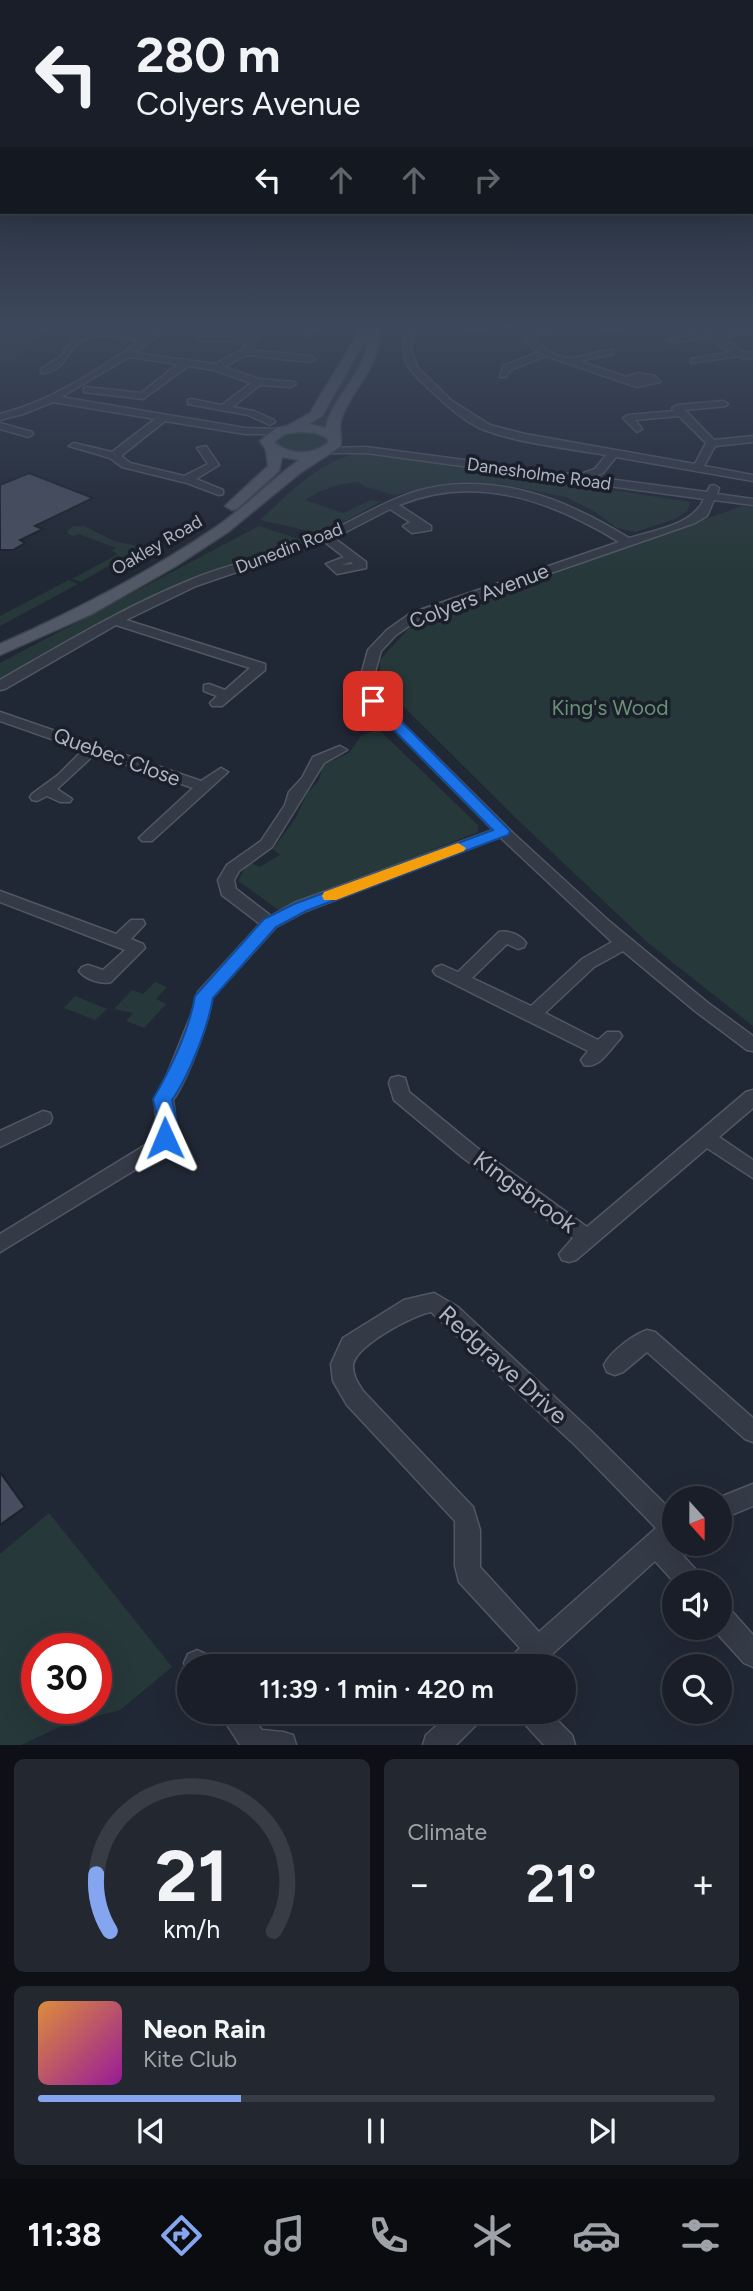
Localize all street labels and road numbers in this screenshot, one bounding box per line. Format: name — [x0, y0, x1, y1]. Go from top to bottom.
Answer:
street label: Danesholme Road — [466, 453, 612, 495]
street label: Oakley Road — [108, 510, 206, 580]
street label: Dunedin Road — [232, 517, 346, 579]
street label: Colyers Avenue — [406, 557, 552, 634]
street label: Quebec Close — [50, 722, 184, 791]
street label: Kingsbrook — [468, 1144, 583, 1239]
street label: Redgrave Drive — [433, 1299, 574, 1430]

